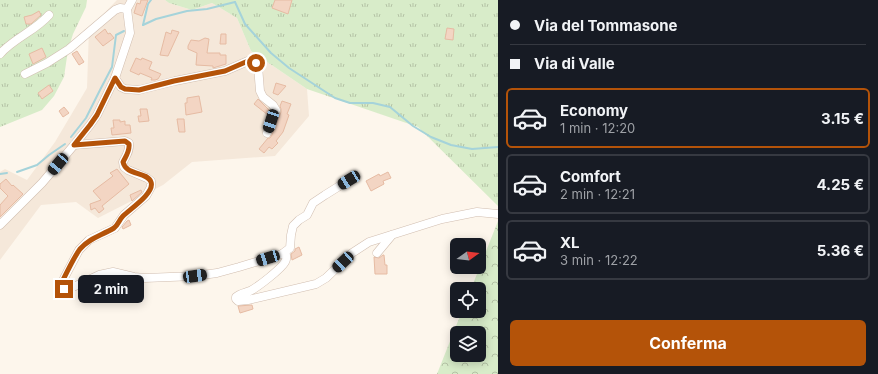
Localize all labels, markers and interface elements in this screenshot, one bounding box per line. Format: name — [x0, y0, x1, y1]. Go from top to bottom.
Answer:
text: Via del Tommasone — [534, 16, 678, 35]
route start — [247, 54, 265, 72]
text: Via di Valle — [534, 54, 615, 73]
icon: car — [512, 100, 548, 136]
text: Economy — [560, 101, 628, 120]
car — [262, 108, 280, 134]
text: 3.15 € — [821, 109, 864, 128]
text: 1 min · 12:20 — [560, 120, 635, 136]
car — [46, 151, 70, 177]
icon: car — [512, 166, 548, 202]
text: Comfort — [560, 167, 621, 186]
car — [336, 169, 362, 191]
text: 4.25 € — [816, 175, 864, 194]
text: 2 min · 12:21 — [560, 186, 635, 202]
icon: car — [512, 232, 548, 268]
text: XL — [560, 233, 580, 252]
north arrow — [450, 238, 486, 274]
map controls — [450, 238, 486, 362]
text: 5.36 € — [817, 241, 864, 260]
car — [255, 249, 281, 267]
car — [330, 249, 356, 275]
text: 3 min · 12:22 — [560, 252, 638, 268]
car — [182, 268, 208, 284]
callout: 2 min — [78, 275, 144, 303]
route end — [55, 280, 73, 298]
text: 2 min — [94, 281, 128, 297]
button: locate — [450, 282, 486, 318]
button: Conferma — [510, 320, 866, 366]
button: layers — [450, 326, 486, 362]

